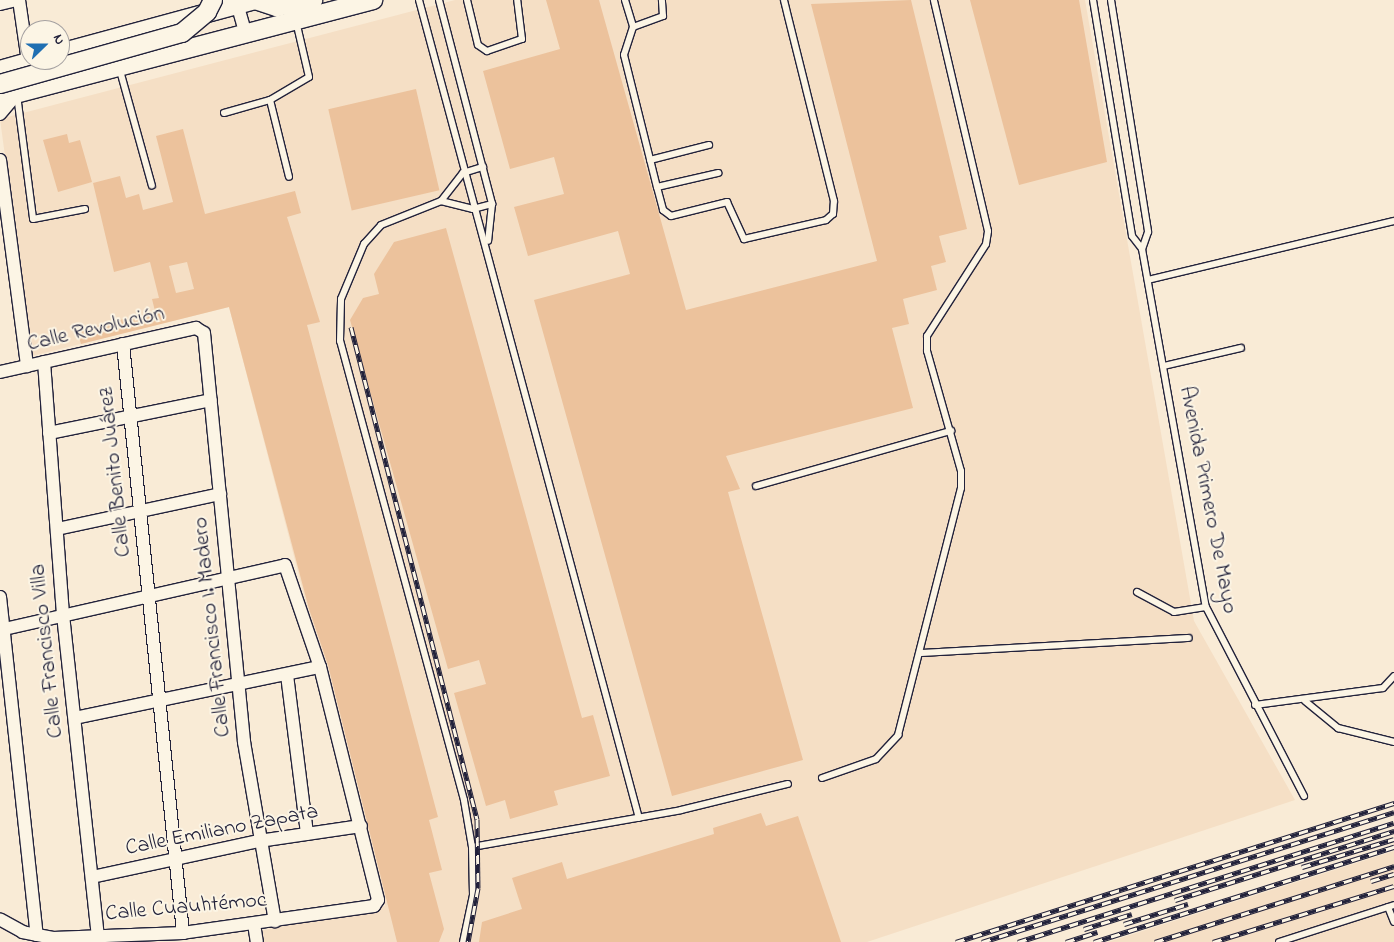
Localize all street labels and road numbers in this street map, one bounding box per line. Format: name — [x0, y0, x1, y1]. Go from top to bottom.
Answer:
street label: Calle Revolución — [25, 301, 167, 359]
street label: Avenida Primero De Mayo — [1172, 384, 1242, 616]
street label: Calle Benito Juárez — [94, 386, 138, 558]
street label: Calle Francisco I. Madero — [188, 516, 238, 738]
street label: Calle Francisco Villa — [26, 563, 70, 739]
street label: Calle Emiliano Zapata — [123, 799, 321, 863]
street label: Calle Cuauhtémoc — [104, 888, 268, 928]

